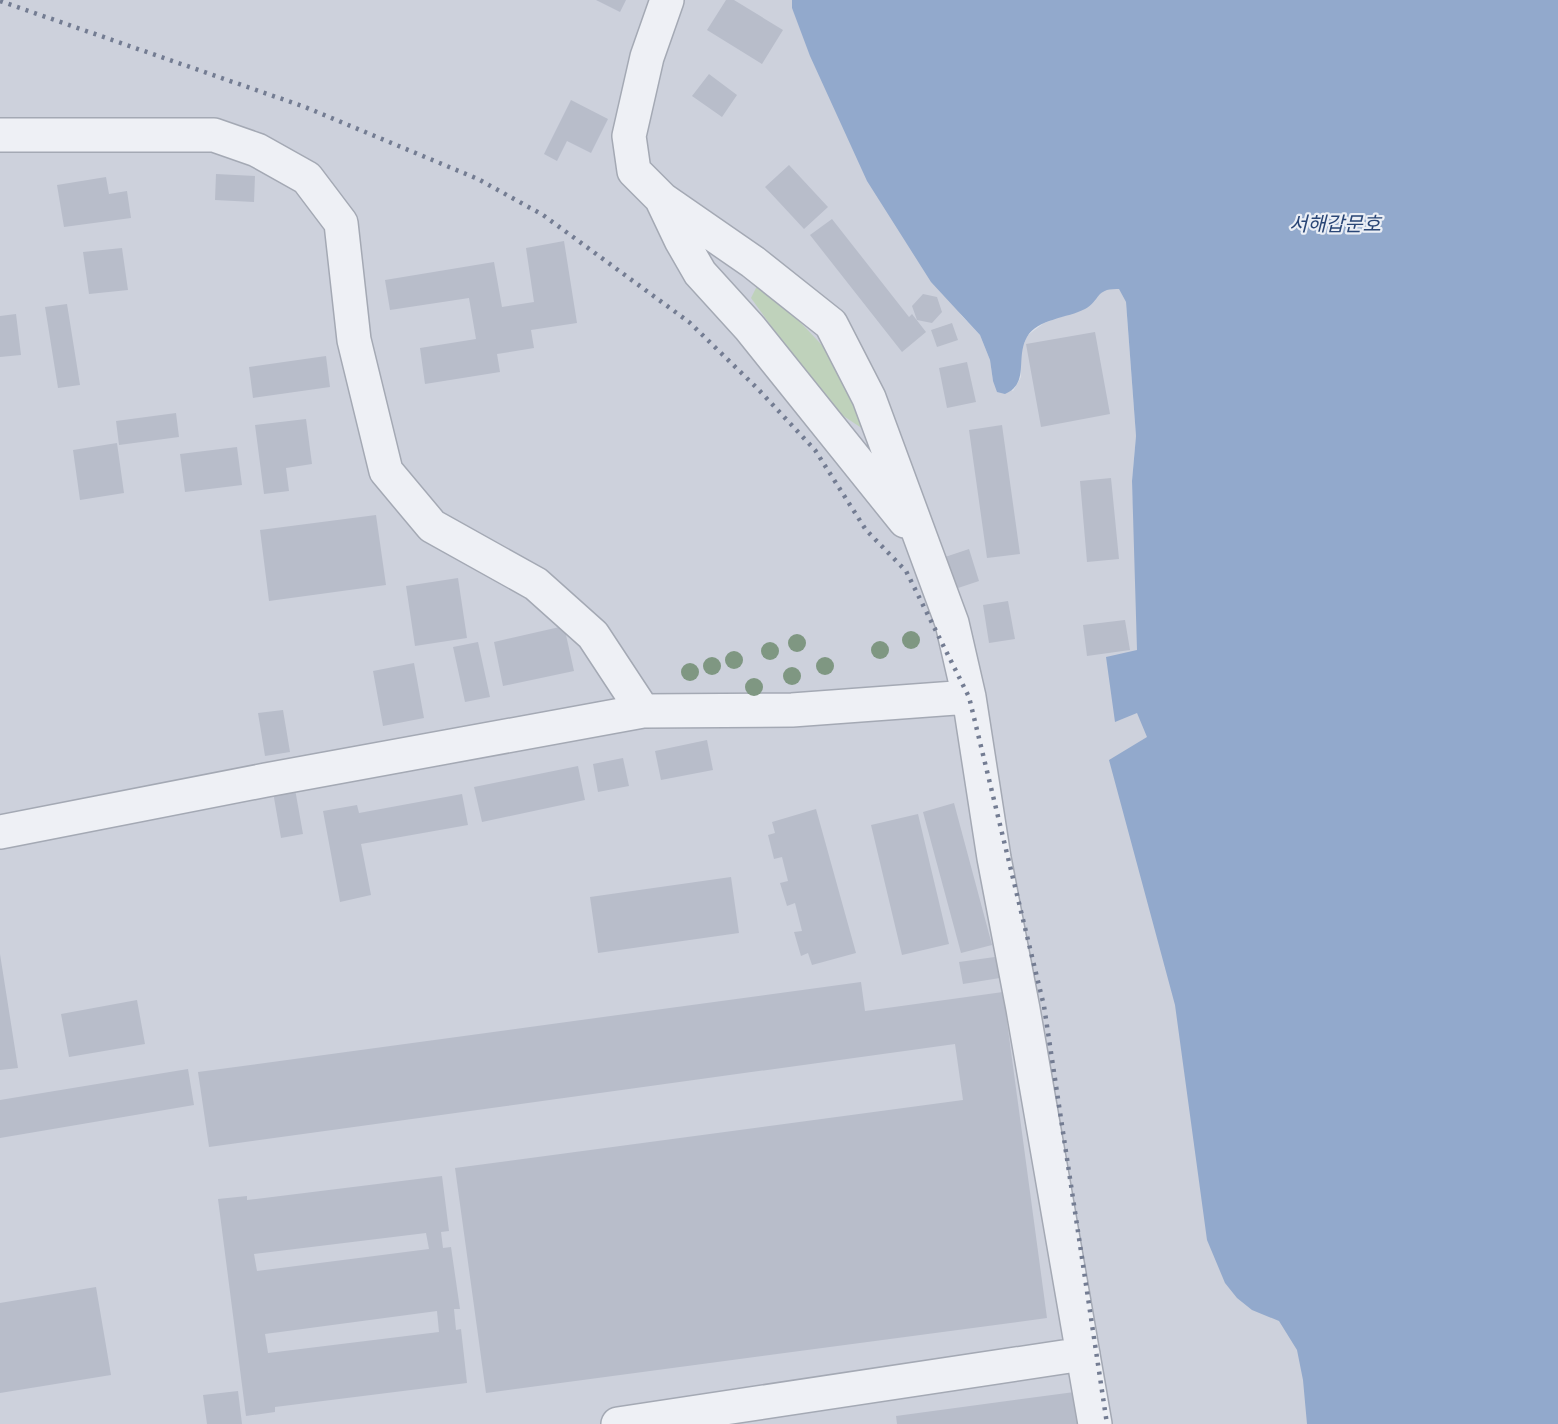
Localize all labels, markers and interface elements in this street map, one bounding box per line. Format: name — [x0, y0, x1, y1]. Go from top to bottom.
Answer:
water label: 서해갑문호 — [1289, 212, 1383, 236]

